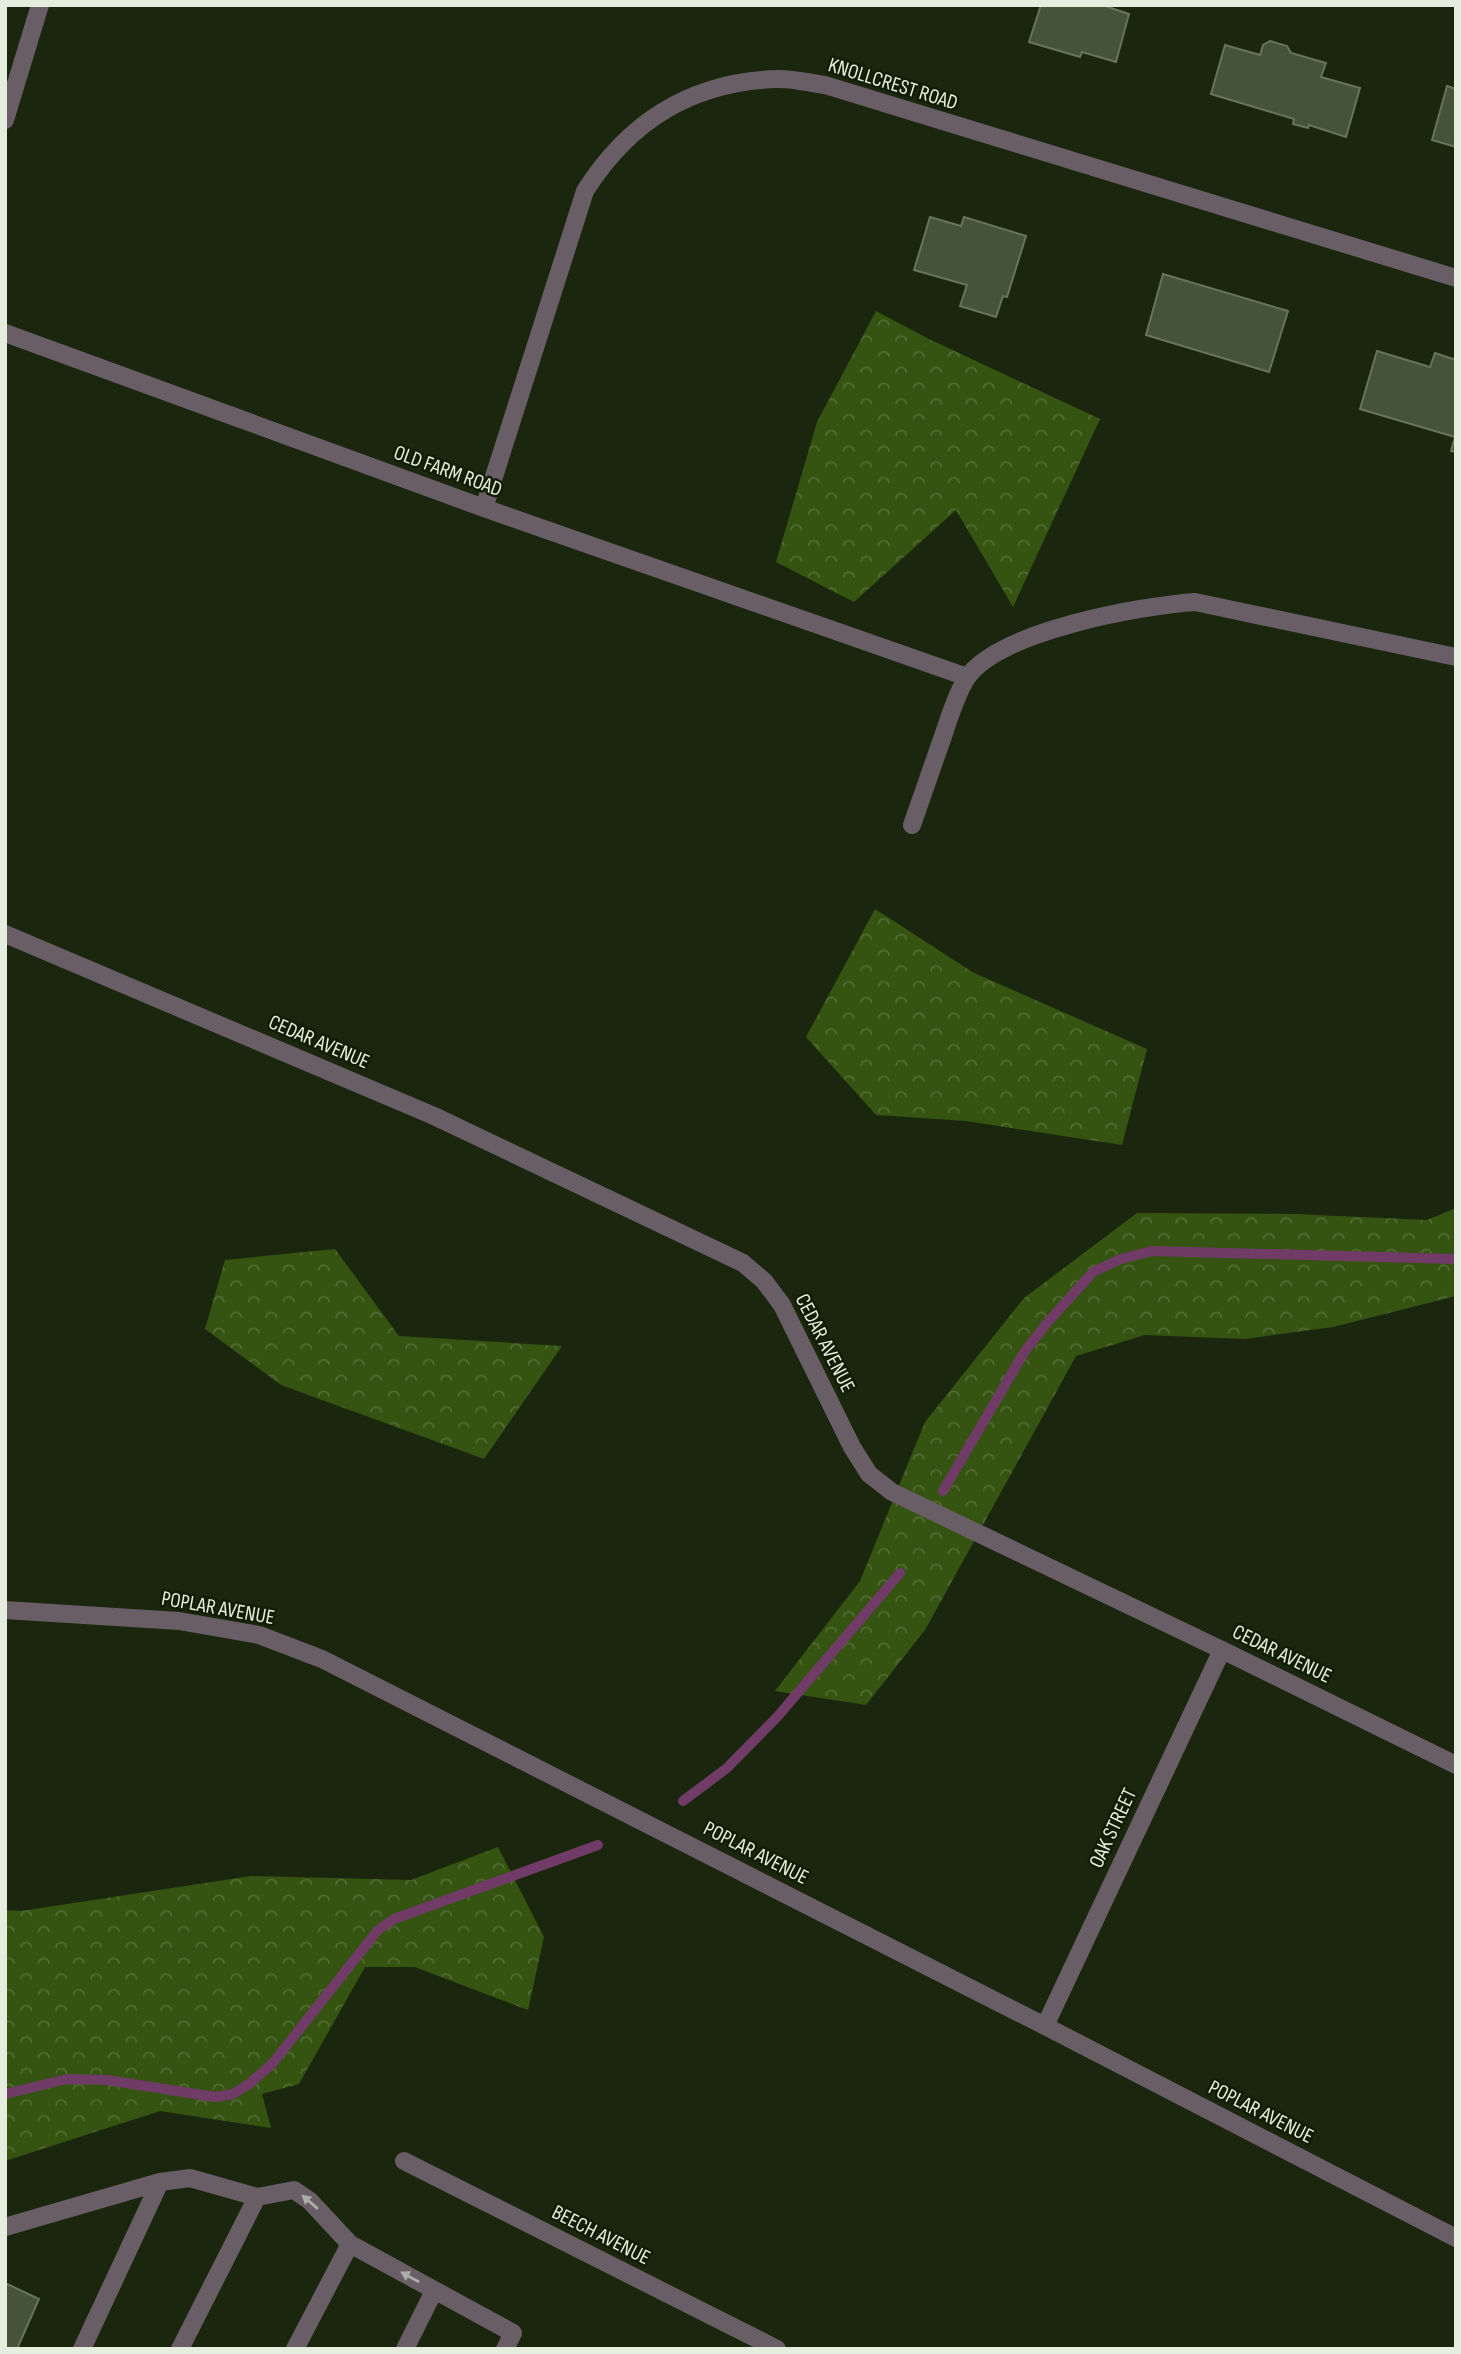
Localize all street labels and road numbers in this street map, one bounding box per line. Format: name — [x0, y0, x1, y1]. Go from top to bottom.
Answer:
street label: KNOLLCREST ROAD — [825, 52, 961, 116]
street label: OLD FARM ROAD — [391, 440, 505, 502]
street label: CEDAR AVENUE — [265, 1010, 373, 1074]
street label: CEDAR AVENUE — [790, 1290, 860, 1396]
street label: POPLAR AVENUE — [160, 1586, 276, 1630]
street label: CEDAR AVENUE — [1228, 1619, 1336, 1689]
street label: OAK STREET — [1084, 1784, 1142, 1872]
street label: POPLAR AVENUE — [699, 1816, 813, 1890]
street label: POPLAR AVENUE — [1204, 2075, 1318, 2149]
street label: BEECH AVENUE — [548, 2200, 654, 2270]

